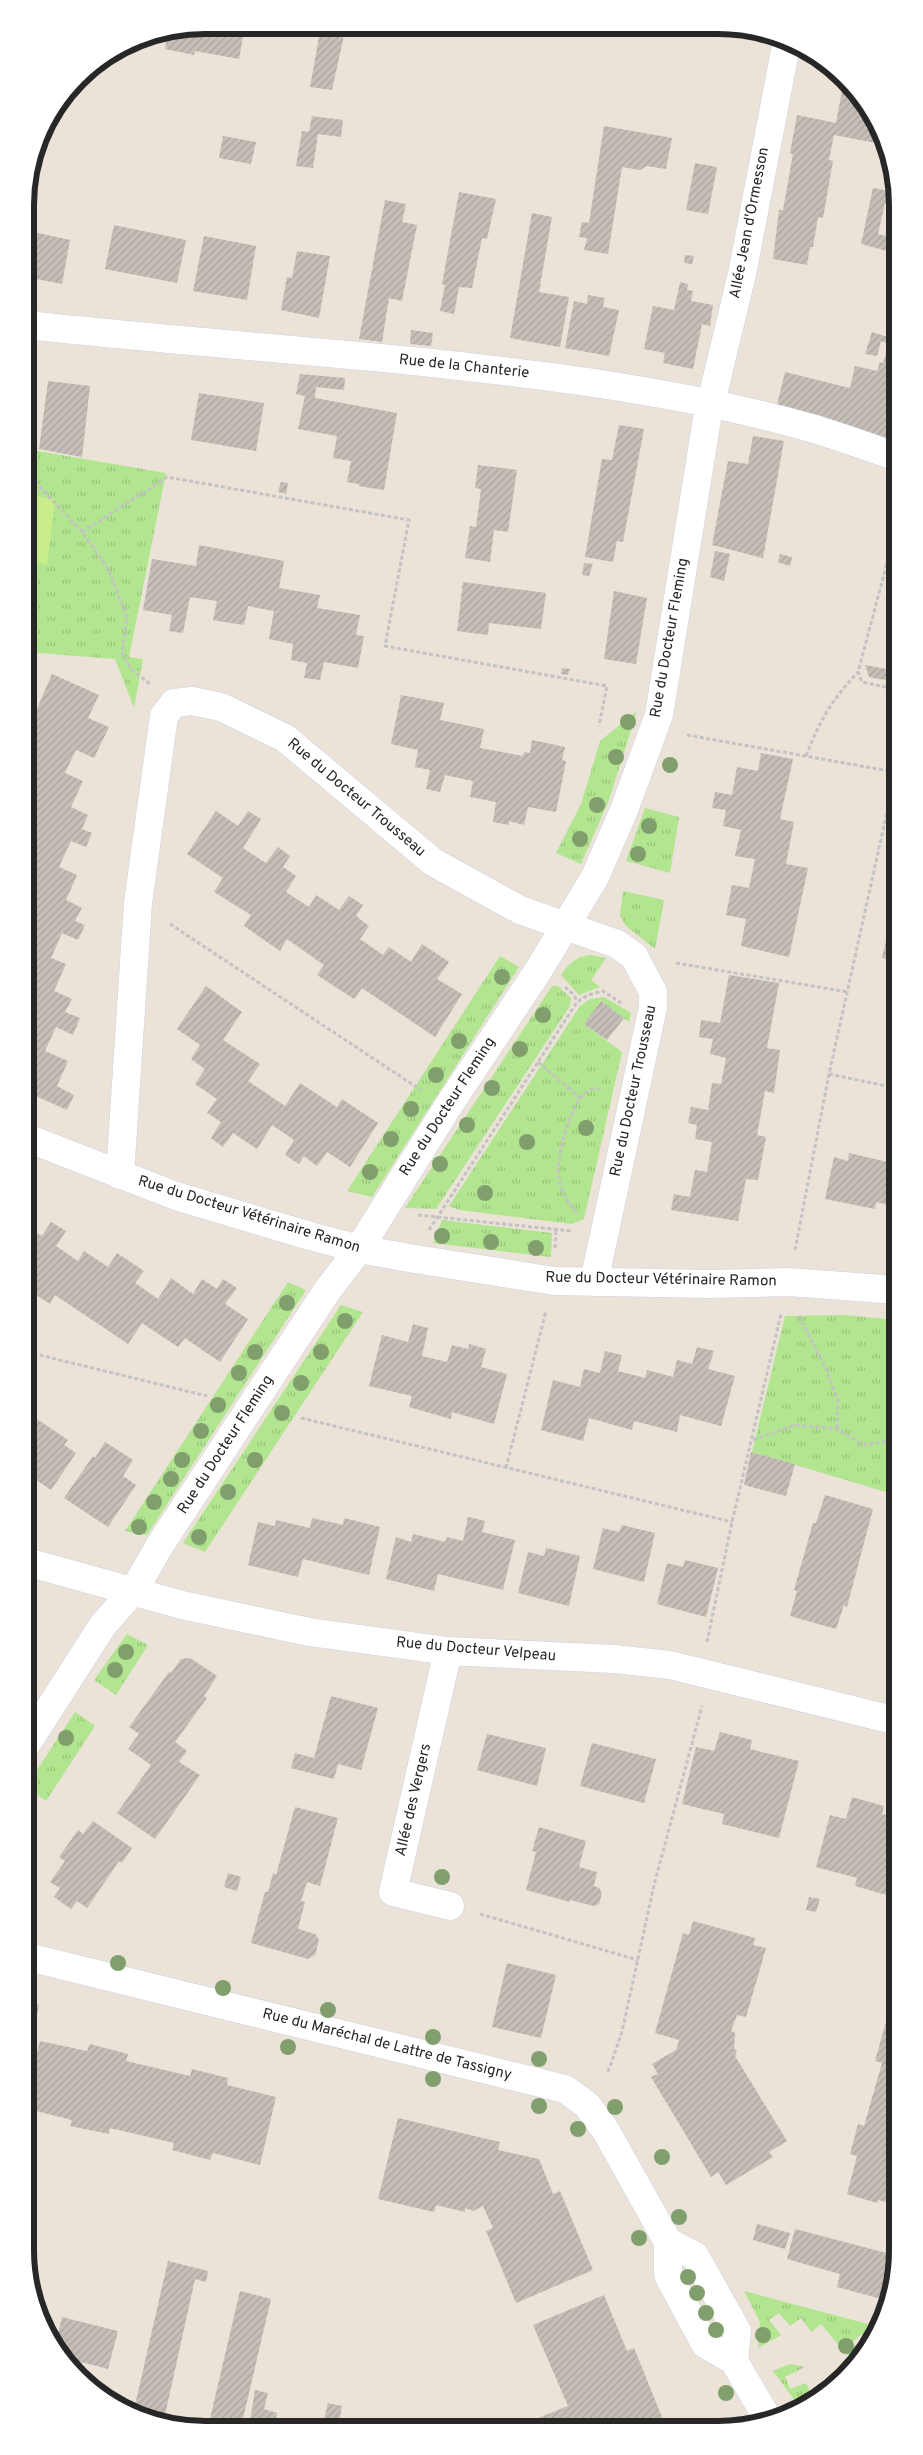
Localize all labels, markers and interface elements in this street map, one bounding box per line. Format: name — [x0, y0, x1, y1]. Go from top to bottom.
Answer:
street label: Allée Jean d'Ormesson — [726, 146, 774, 300]
street label: Rue de la Chanterie — [398, 351, 530, 383]
street label: Rue du Docteur Fleming — [647, 557, 693, 719]
street label: Rue du Docteur Trousseau — [283, 734, 429, 862]
street label: Rue du Docteur Trousseau — [607, 1003, 661, 1179]
street label: Rue du Docteur Fleming — [396, 1034, 500, 1180]
street label: Rue du Docteur Vétérinaire Ramon — [136, 1172, 362, 1258]
street label: Rue du Docteur Vétérinaire Ramon — [545, 1268, 777, 1292]
street label: Rue du Docteur Fleming — [174, 1372, 278, 1518]
street label: Rue du Docteur Velpeau — [395, 1634, 557, 1666]
street label: Allée des Vergers — [392, 1742, 436, 1858]
street label: Rue du Maréchal de Lattre de Tassigny — [260, 2005, 514, 2085]

